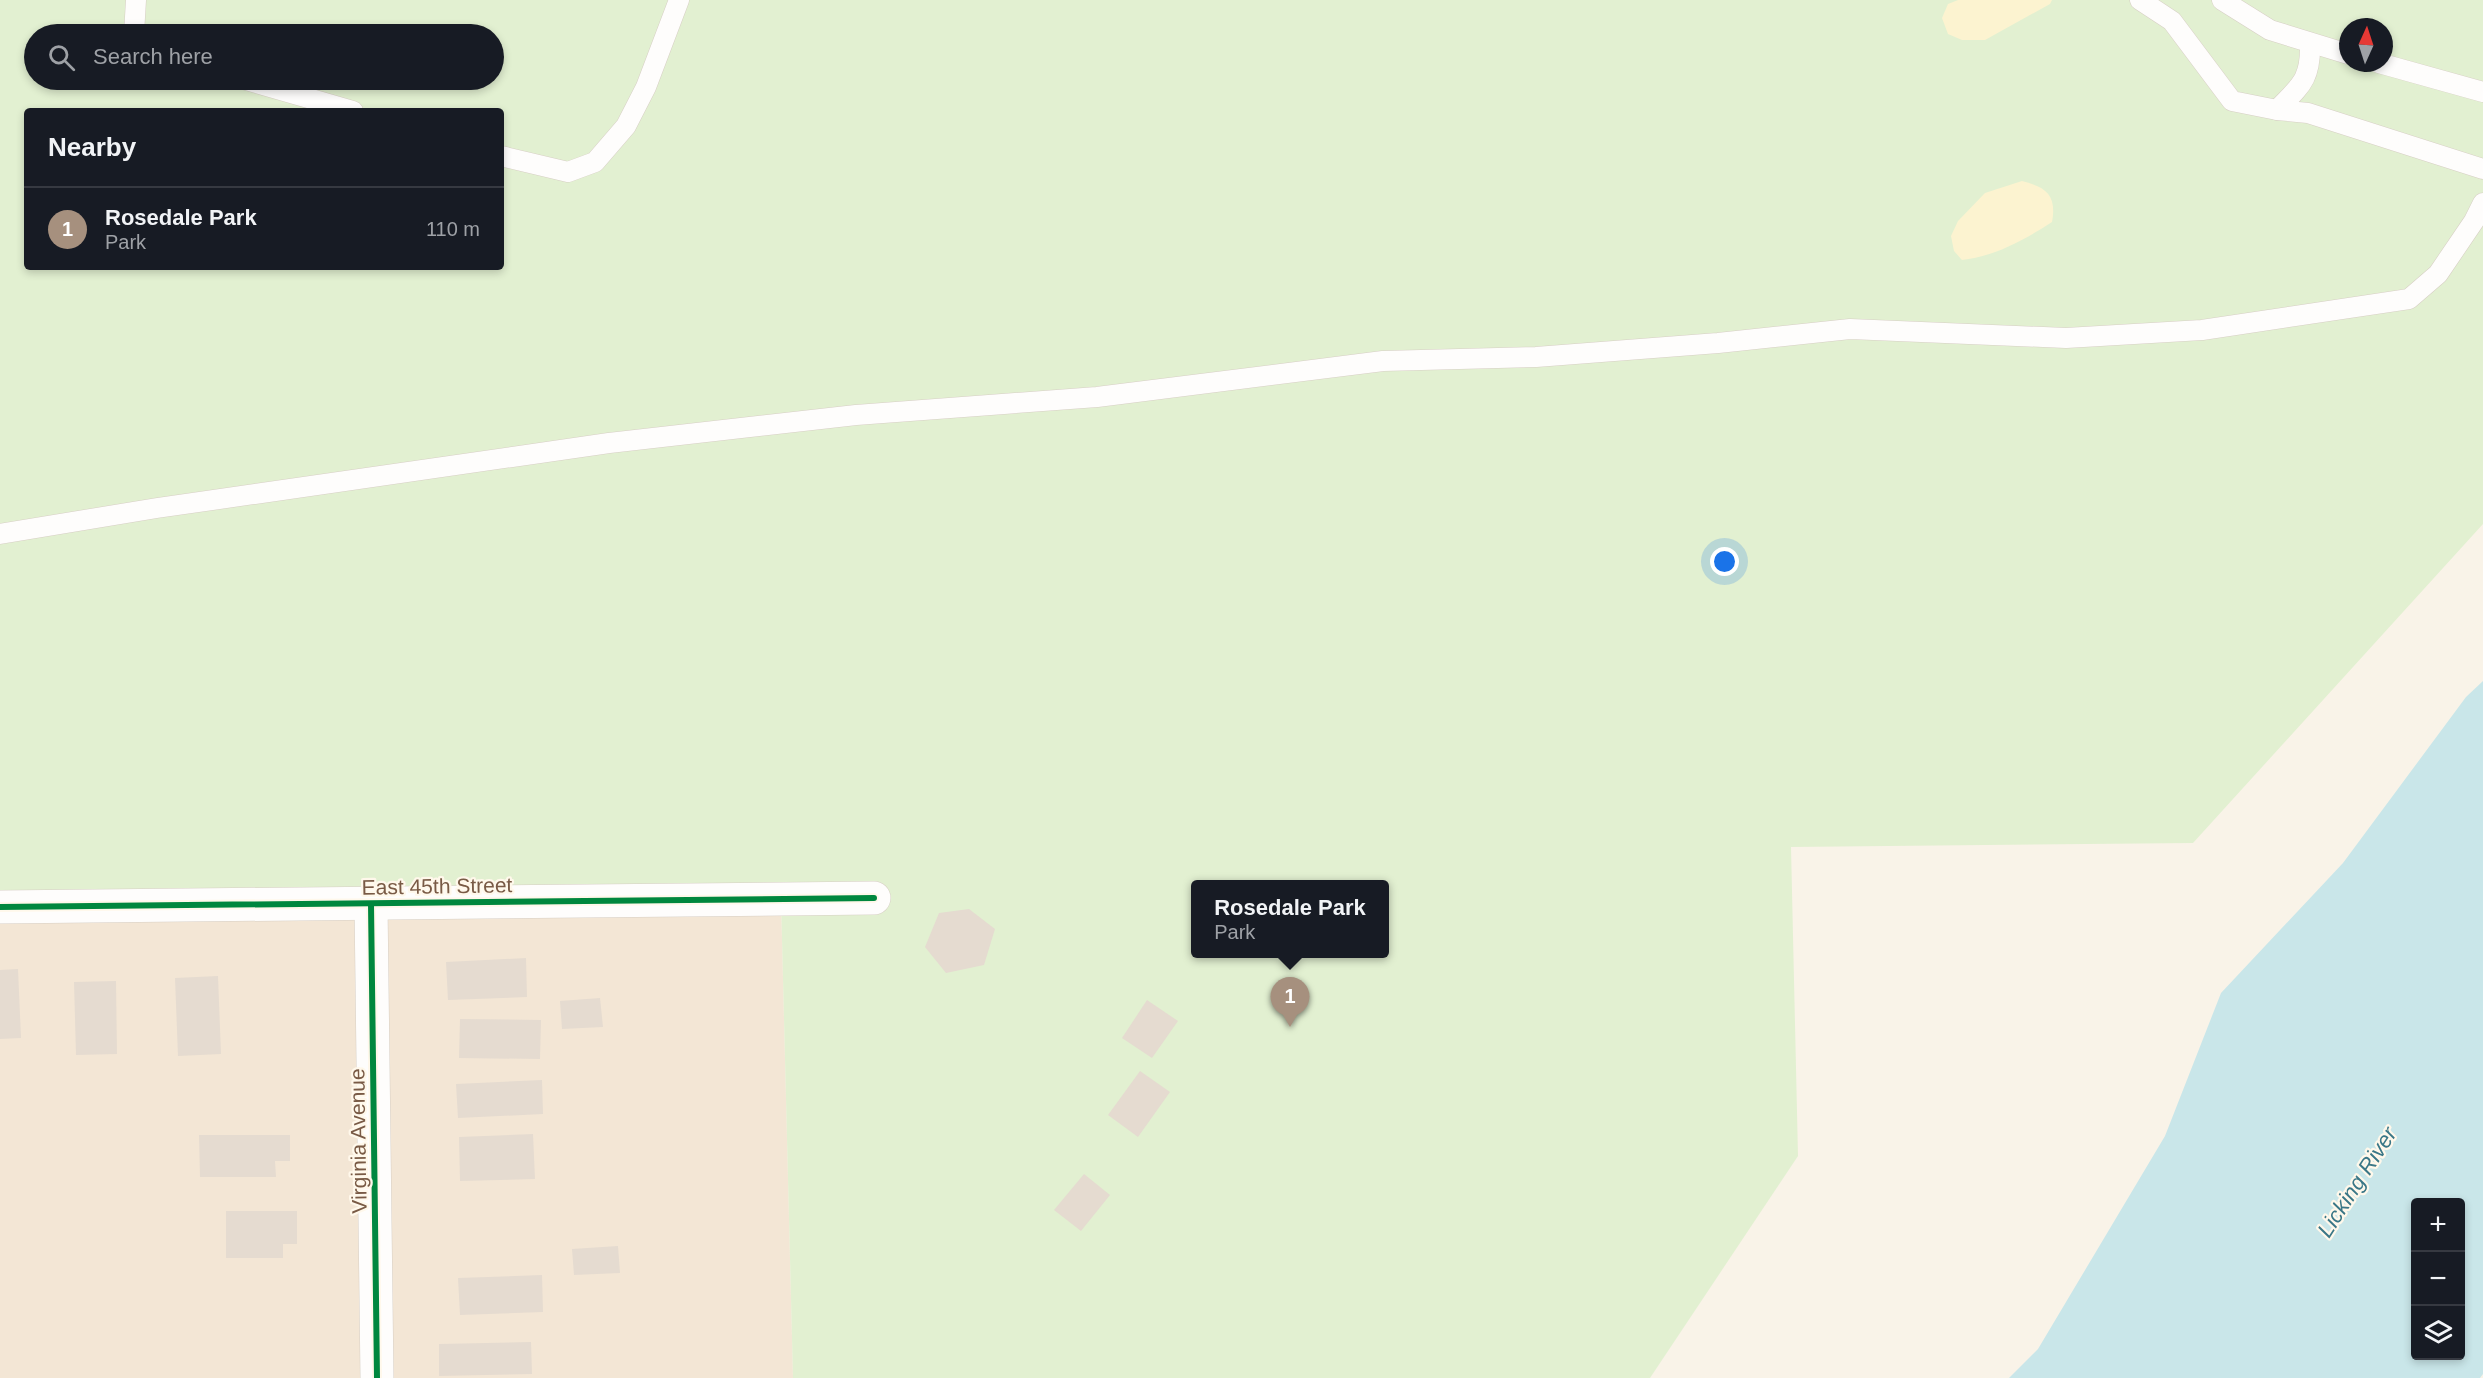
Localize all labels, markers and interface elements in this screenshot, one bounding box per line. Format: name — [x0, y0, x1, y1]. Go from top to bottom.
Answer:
north arrow — [2339, 18, 2393, 72]
search box — [24, 24, 504, 90]
icon: search — [45, 41, 78, 74]
text: Search here — [93, 44, 213, 69]
text: Nearby — [48, 132, 136, 162]
text: Rosedale Park — [105, 205, 257, 230]
text: 1 — [62, 218, 73, 240]
text: 110 m — [426, 218, 480, 240]
text: Park — [105, 231, 146, 253]
your location — [1710, 547, 1739, 576]
street label: East 45th Street — [362, 873, 513, 899]
popup — [1191, 880, 1389, 958]
text: Rosedale Park — [1214, 895, 1366, 920]
text: Park — [1214, 921, 1255, 943]
pin: 1 — [1270, 978, 1310, 1027]
street label: Virginia Avenue — [345, 1068, 371, 1214]
water label: Licking River — [2312, 1121, 2403, 1242]
map controls — [2411, 1198, 2465, 1360]
button: + — [2411, 1198, 2465, 1252]
button: − — [2411, 1252, 2465, 1306]
button: layers — [2411, 1306, 2465, 1360]

